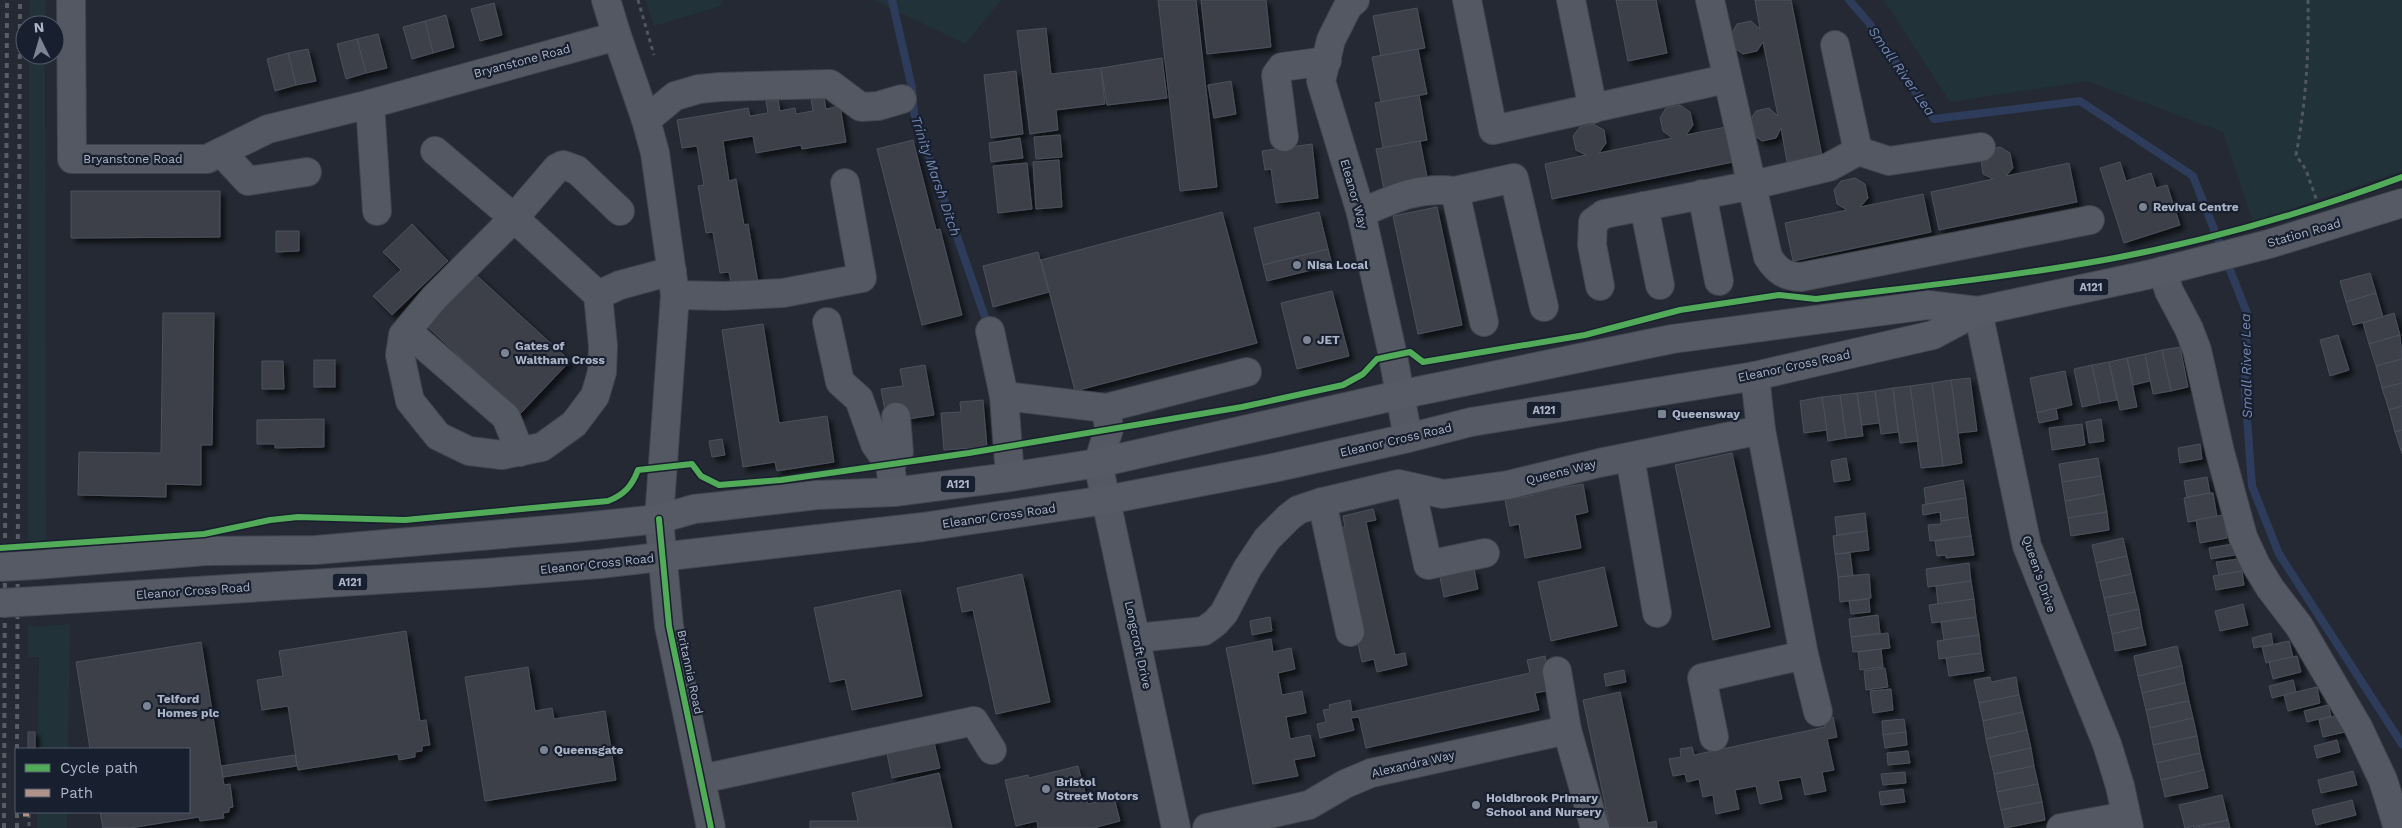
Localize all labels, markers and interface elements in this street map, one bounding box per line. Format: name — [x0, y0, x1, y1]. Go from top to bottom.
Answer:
north arrow — [15, 15, 65, 65]
text: N — [33, 19, 45, 35]
water label: Small River Lea — [1865, 23, 1939, 119]
street label: Bryanstone Road — [472, 41, 572, 81]
water label: Trinity Marsh Ditch — [908, 114, 964, 238]
street label: Bryanstone Road — [83, 152, 183, 166]
street label: Eleanor Way — [1337, 158, 1371, 231]
place label: Revival Centre — [2153, 200, 2239, 214]
marker: Revival Centre — [2137, 201, 2149, 213]
street label: Station Road — [2266, 216, 2342, 250]
place label: Nisa Local — [1307, 258, 1368, 272]
marker: Nisa Local — [1291, 259, 1303, 271]
road number: A121 — [2074, 278, 2108, 296]
water label: Small River Lea — [2237, 313, 2255, 419]
place label: JET — [1317, 333, 1340, 347]
marker: JET — [1301, 334, 1313, 346]
place label: Gates of Waltham Cross — [515, 339, 605, 367]
marker: Gates of Waltham Cross — [499, 347, 511, 359]
street label: Eleanor Cross Road — [1737, 347, 1851, 385]
road number: A121 — [1526, 402, 1562, 418]
place label: Queensway — [1672, 407, 1740, 421]
marker: Queensway — [1656, 408, 1668, 420]
street label: Eleanor Cross Road — [1339, 420, 1453, 460]
street label: Queens Way — [1525, 456, 1598, 487]
road number: A121 — [940, 476, 976, 492]
street label: Eleanor Cross Road — [941, 501, 1057, 531]
street label: Queen's Drive — [2019, 534, 2059, 614]
street label: Eleanor Cross Road — [539, 551, 655, 577]
road number: A121 — [332, 574, 368, 590]
street label: Eleanor Cross Road — [135, 580, 251, 602]
street label: Longcroft Drive — [1122, 600, 1154, 690]
street label: Britannia Road — [674, 629, 706, 715]
place label: Telford Homes plc — [157, 692, 220, 720]
marker: Telford Homes plc — [141, 700, 153, 712]
place label: Queensgate — [554, 743, 624, 757]
marker: Queensgate — [538, 744, 550, 756]
street label: Alexandra Way — [1370, 747, 1457, 780]
legend — [15, 748, 190, 813]
text: Cycle path — [60, 759, 138, 777]
place label: Bristol Street Motors — [1056, 775, 1139, 803]
marker: Bristol Street Motors — [1040, 783, 1052, 795]
text: Path — [60, 784, 93, 802]
place label: Holdbrook Primary School and Nursery — [1486, 791, 1602, 819]
marker: Holdbrook Primary School and Nursery — [1470, 799, 1482, 811]

